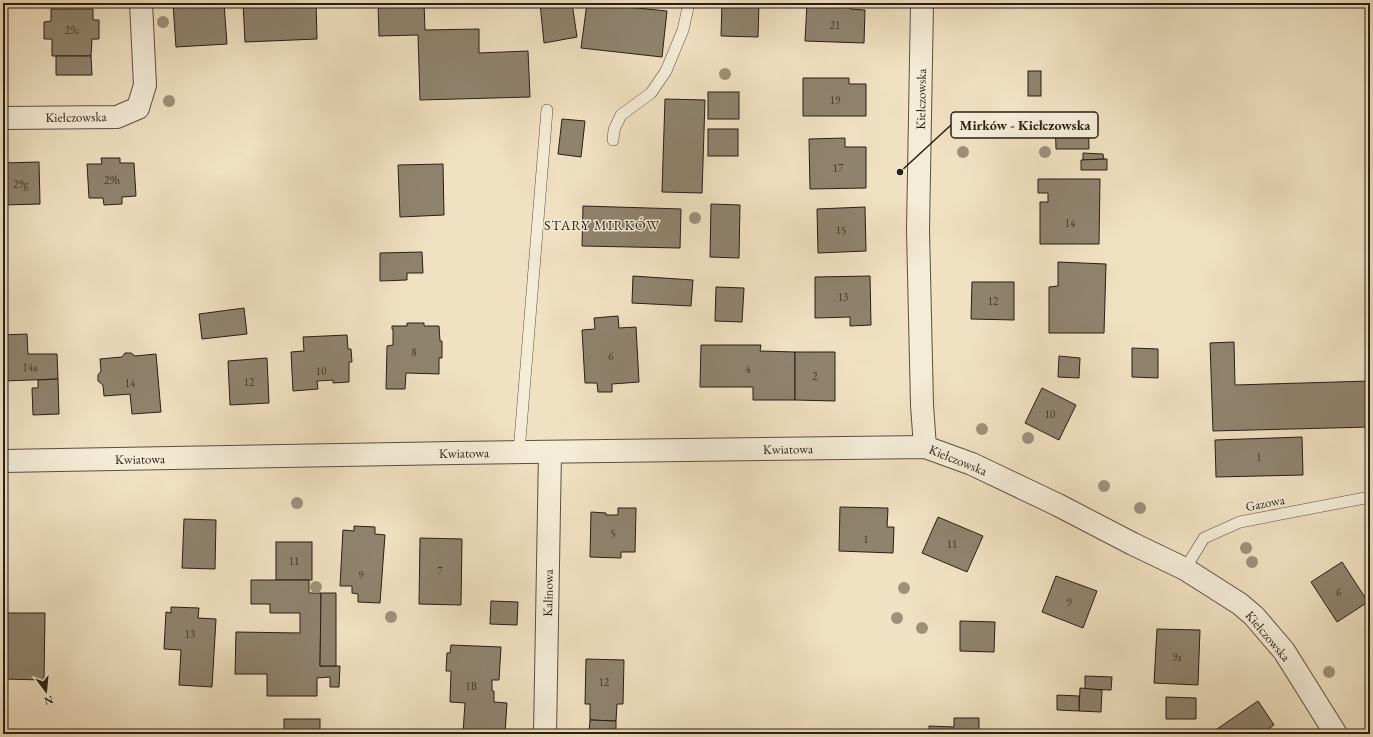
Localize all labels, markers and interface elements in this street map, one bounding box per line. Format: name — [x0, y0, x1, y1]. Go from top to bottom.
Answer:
house number: 21 — [830, 18, 840, 32]
house number: 29c — [64, 23, 80, 37]
street label: Kiełczowska — [912, 67, 930, 130]
house number: 19 — [830, 93, 841, 107]
street label: Kiełczowska — [45, 108, 108, 126]
callout: Mirków - Kiełczowska — [951, 112, 1098, 138]
text: Mirków - Kiełczowska — [960, 116, 1091, 134]
house number: 17 — [833, 161, 844, 175]
house number: 29h — [104, 173, 120, 187]
house number: 29g — [13, 177, 29, 191]
district label: STARY MIRKÓW — [544, 216, 660, 234]
house number: 14 — [1065, 216, 1076, 230]
house number: 15 — [836, 223, 846, 237]
house number: 13 — [838, 290, 848, 304]
house number: 12 — [988, 294, 999, 308]
house number: 8 — [411, 345, 417, 359]
house number: 6 — [608, 349, 614, 363]
house number: 14a — [23, 360, 38, 374]
house number: 4 — [745, 362, 751, 376]
house number: 10 — [316, 364, 326, 378]
house number: 2 — [812, 369, 818, 383]
house number: 12 — [244, 375, 255, 389]
house number: 14 — [125, 376, 136, 390]
house number: 10 — [1045, 407, 1055, 421]
street label: Kwiatowa — [763, 440, 814, 458]
street label: Kiełczowska — [926, 441, 990, 480]
street label: Kwiatowa — [439, 444, 490, 462]
street label: Kwiatowa — [115, 450, 166, 468]
house number: 1 — [1256, 450, 1262, 464]
street label: Gazowa — [1244, 491, 1287, 515]
house number: 5 — [610, 526, 616, 540]
house number: 1 — [863, 532, 869, 546]
house number: 11 — [947, 537, 957, 551]
house number: 11 — [289, 554, 299, 568]
house number: 7 — [437, 564, 443, 578]
house number: 9 — [358, 568, 364, 582]
street label: Kalinowa — [539, 568, 557, 617]
house number: 6 — [1336, 585, 1342, 599]
house number: 9 — [1066, 595, 1072, 609]
street label: Kiełczowska — [1242, 607, 1295, 666]
house number: 13 — [185, 627, 195, 641]
house number: 9a — [1172, 650, 1182, 664]
north arrow — [26, 671, 66, 711]
house number: 12 — [599, 675, 610, 689]
house number: 1B — [465, 679, 477, 693]
text: N — [42, 693, 55, 709]

